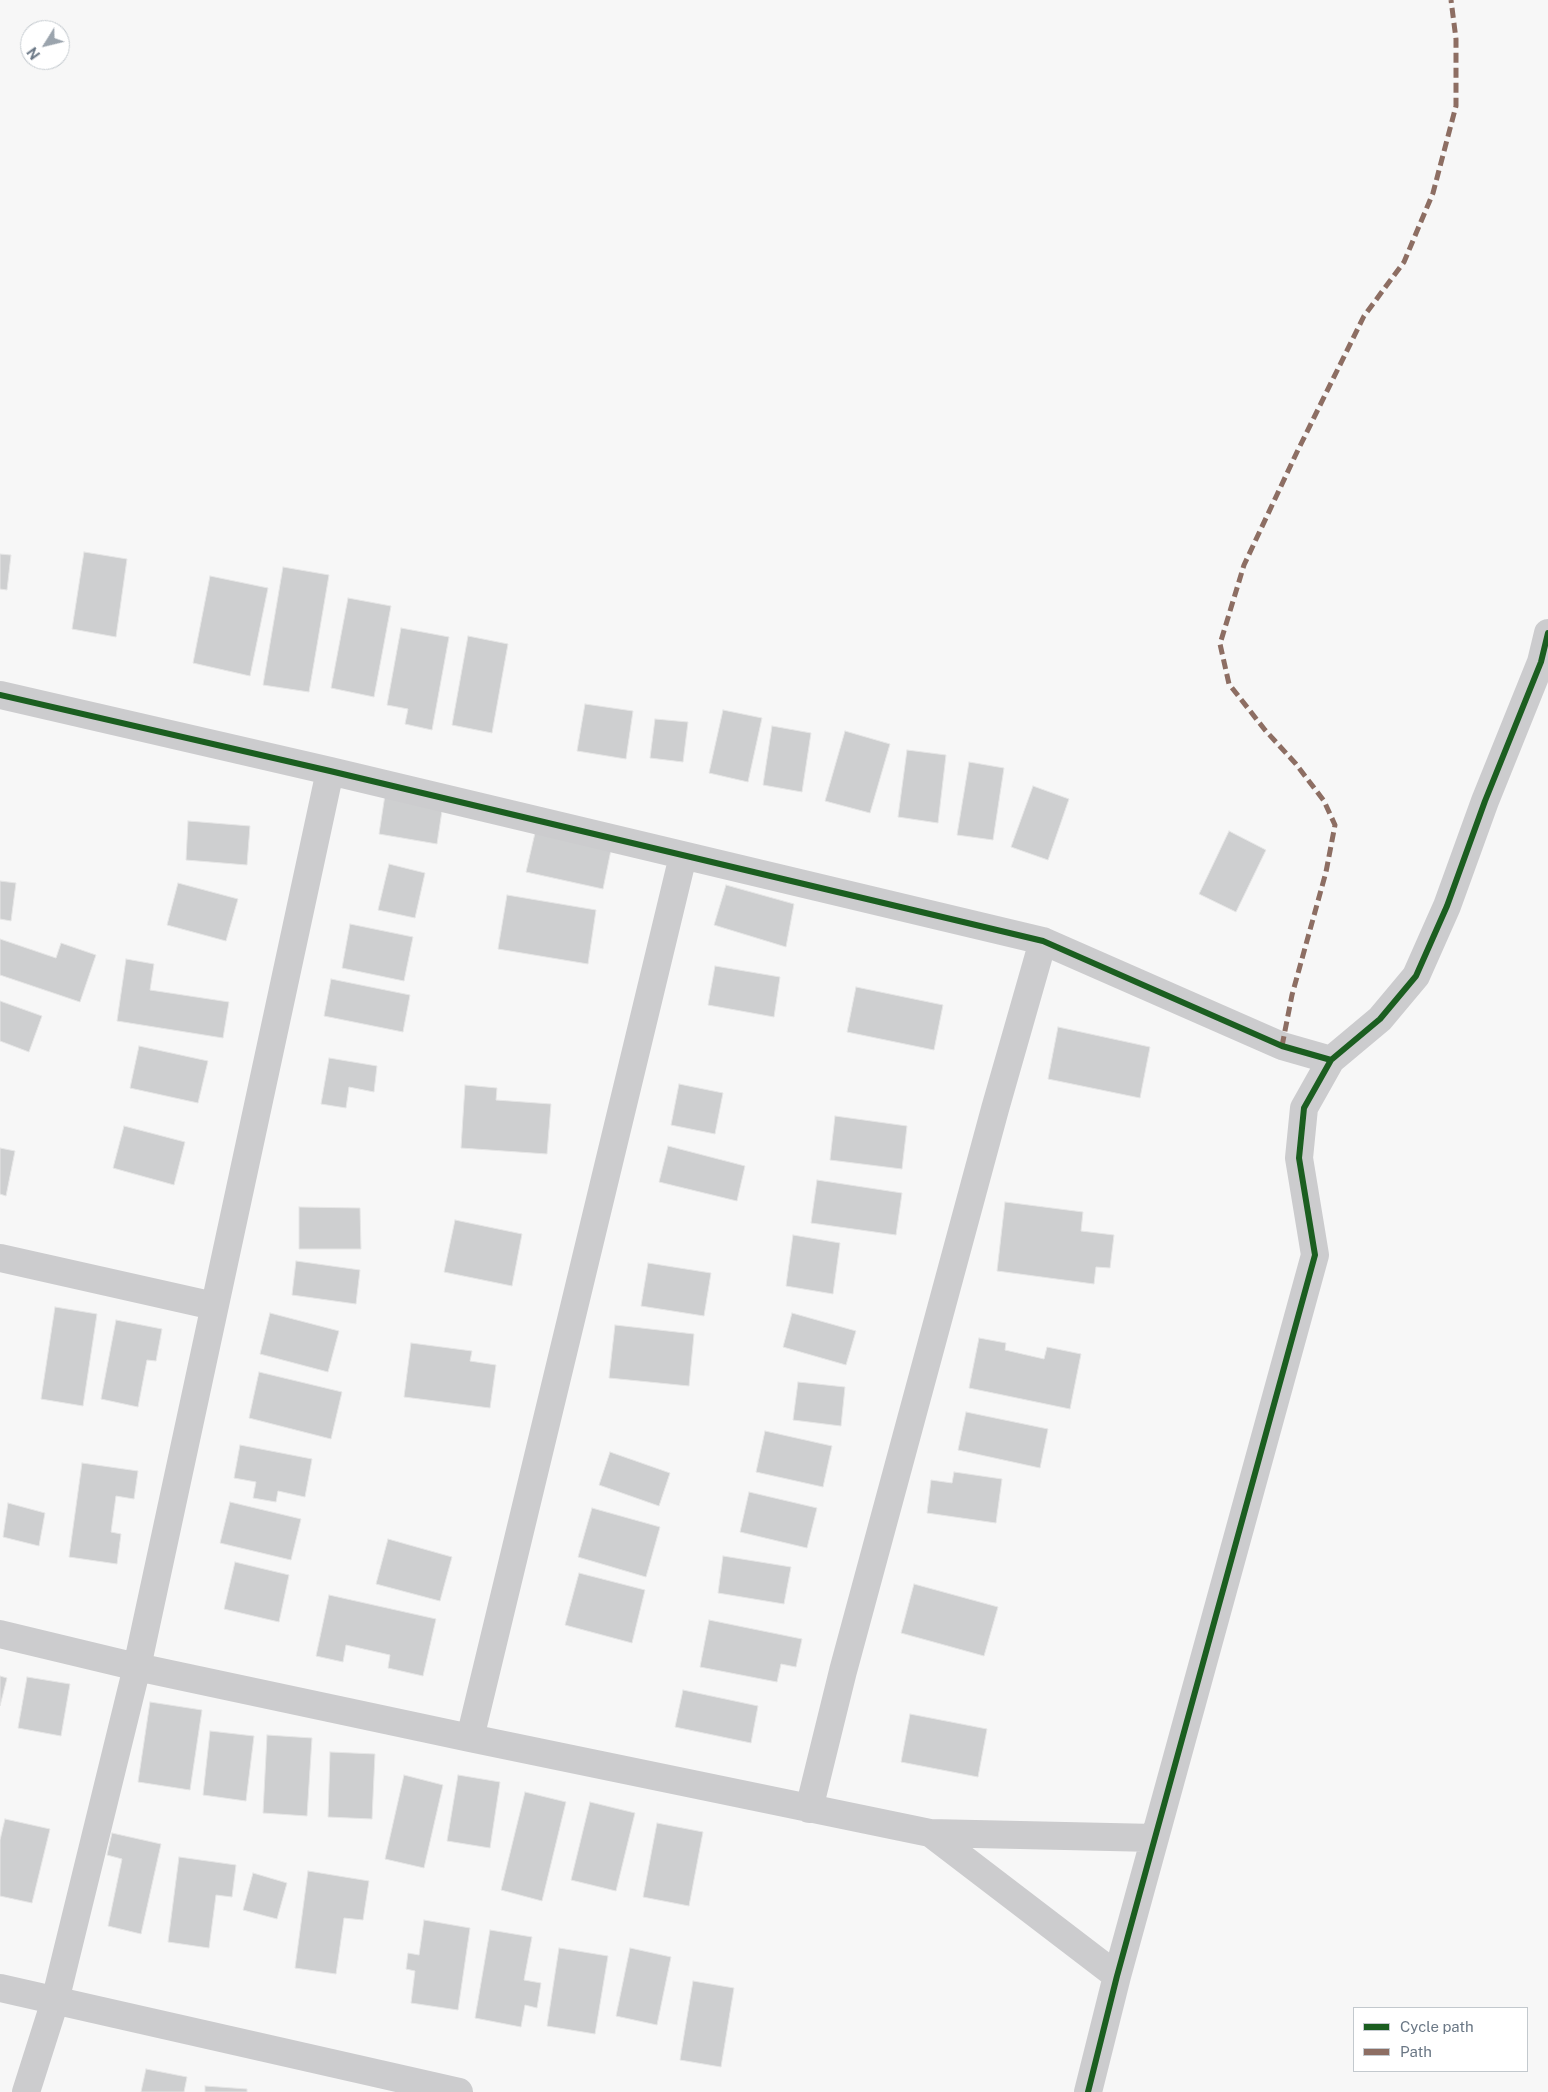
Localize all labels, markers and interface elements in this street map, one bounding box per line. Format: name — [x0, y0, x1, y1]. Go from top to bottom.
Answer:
north arrow — [20, 20, 70, 70]
text: N — [24, 44, 43, 62]
legend — [1353, 2007, 1528, 2072]
text: Cycle path — [1400, 2018, 1474, 2035]
text: Path — [1400, 2043, 1432, 2060]

